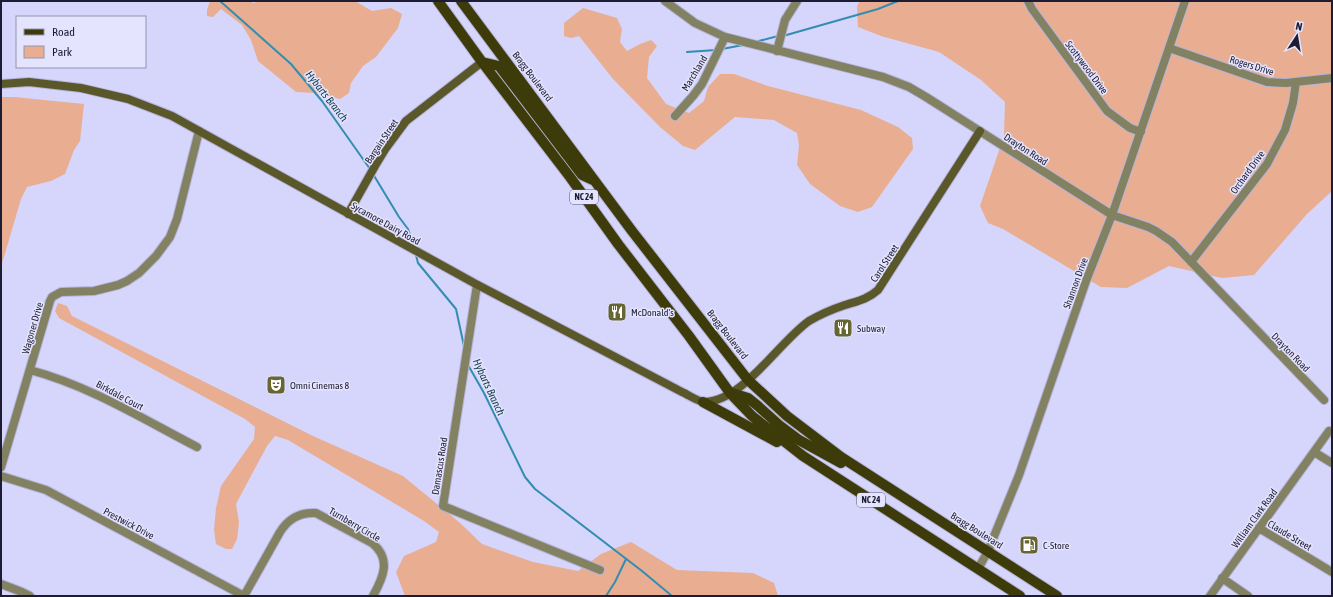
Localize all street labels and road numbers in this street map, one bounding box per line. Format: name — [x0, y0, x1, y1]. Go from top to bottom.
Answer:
street label: Scottywood Drive — [1063, 39, 1110, 96]
street label: Bragg Boulevard — [510, 49, 555, 104]
street label: Marchland — [679, 53, 710, 93]
street label: Rogers Drive — [1228, 54, 1276, 78]
street label: Bargain Street — [363, 117, 400, 166]
street label: Drayton Road — [1002, 131, 1050, 168]
street label: Orchard Drive — [1228, 148, 1267, 196]
road number: NC 24 — [570, 190, 598, 204]
street label: Sycamore Dairy Road — [349, 200, 422, 247]
street label: Carol Street — [868, 242, 901, 284]
street label: Shannon Drive — [1061, 256, 1090, 310]
street label: Wagoner Drive — [20, 300, 45, 355]
street label: Bragg Boulevard — [705, 307, 750, 361]
street label: Drayton Road — [1269, 331, 1312, 374]
street label: Birkdale Court — [94, 378, 145, 413]
street label: Damascus Road — [430, 436, 450, 496]
street label: William Clark Road — [1229, 487, 1280, 550]
road number: NC 24 — [857, 493, 885, 507]
street label: Prestwick Drive — [101, 505, 156, 542]
street label: Turnberry Circle — [327, 505, 383, 544]
street label: Bragg Boulevard — [949, 510, 1005, 551]
street label: Claude Street — [1266, 518, 1314, 553]

